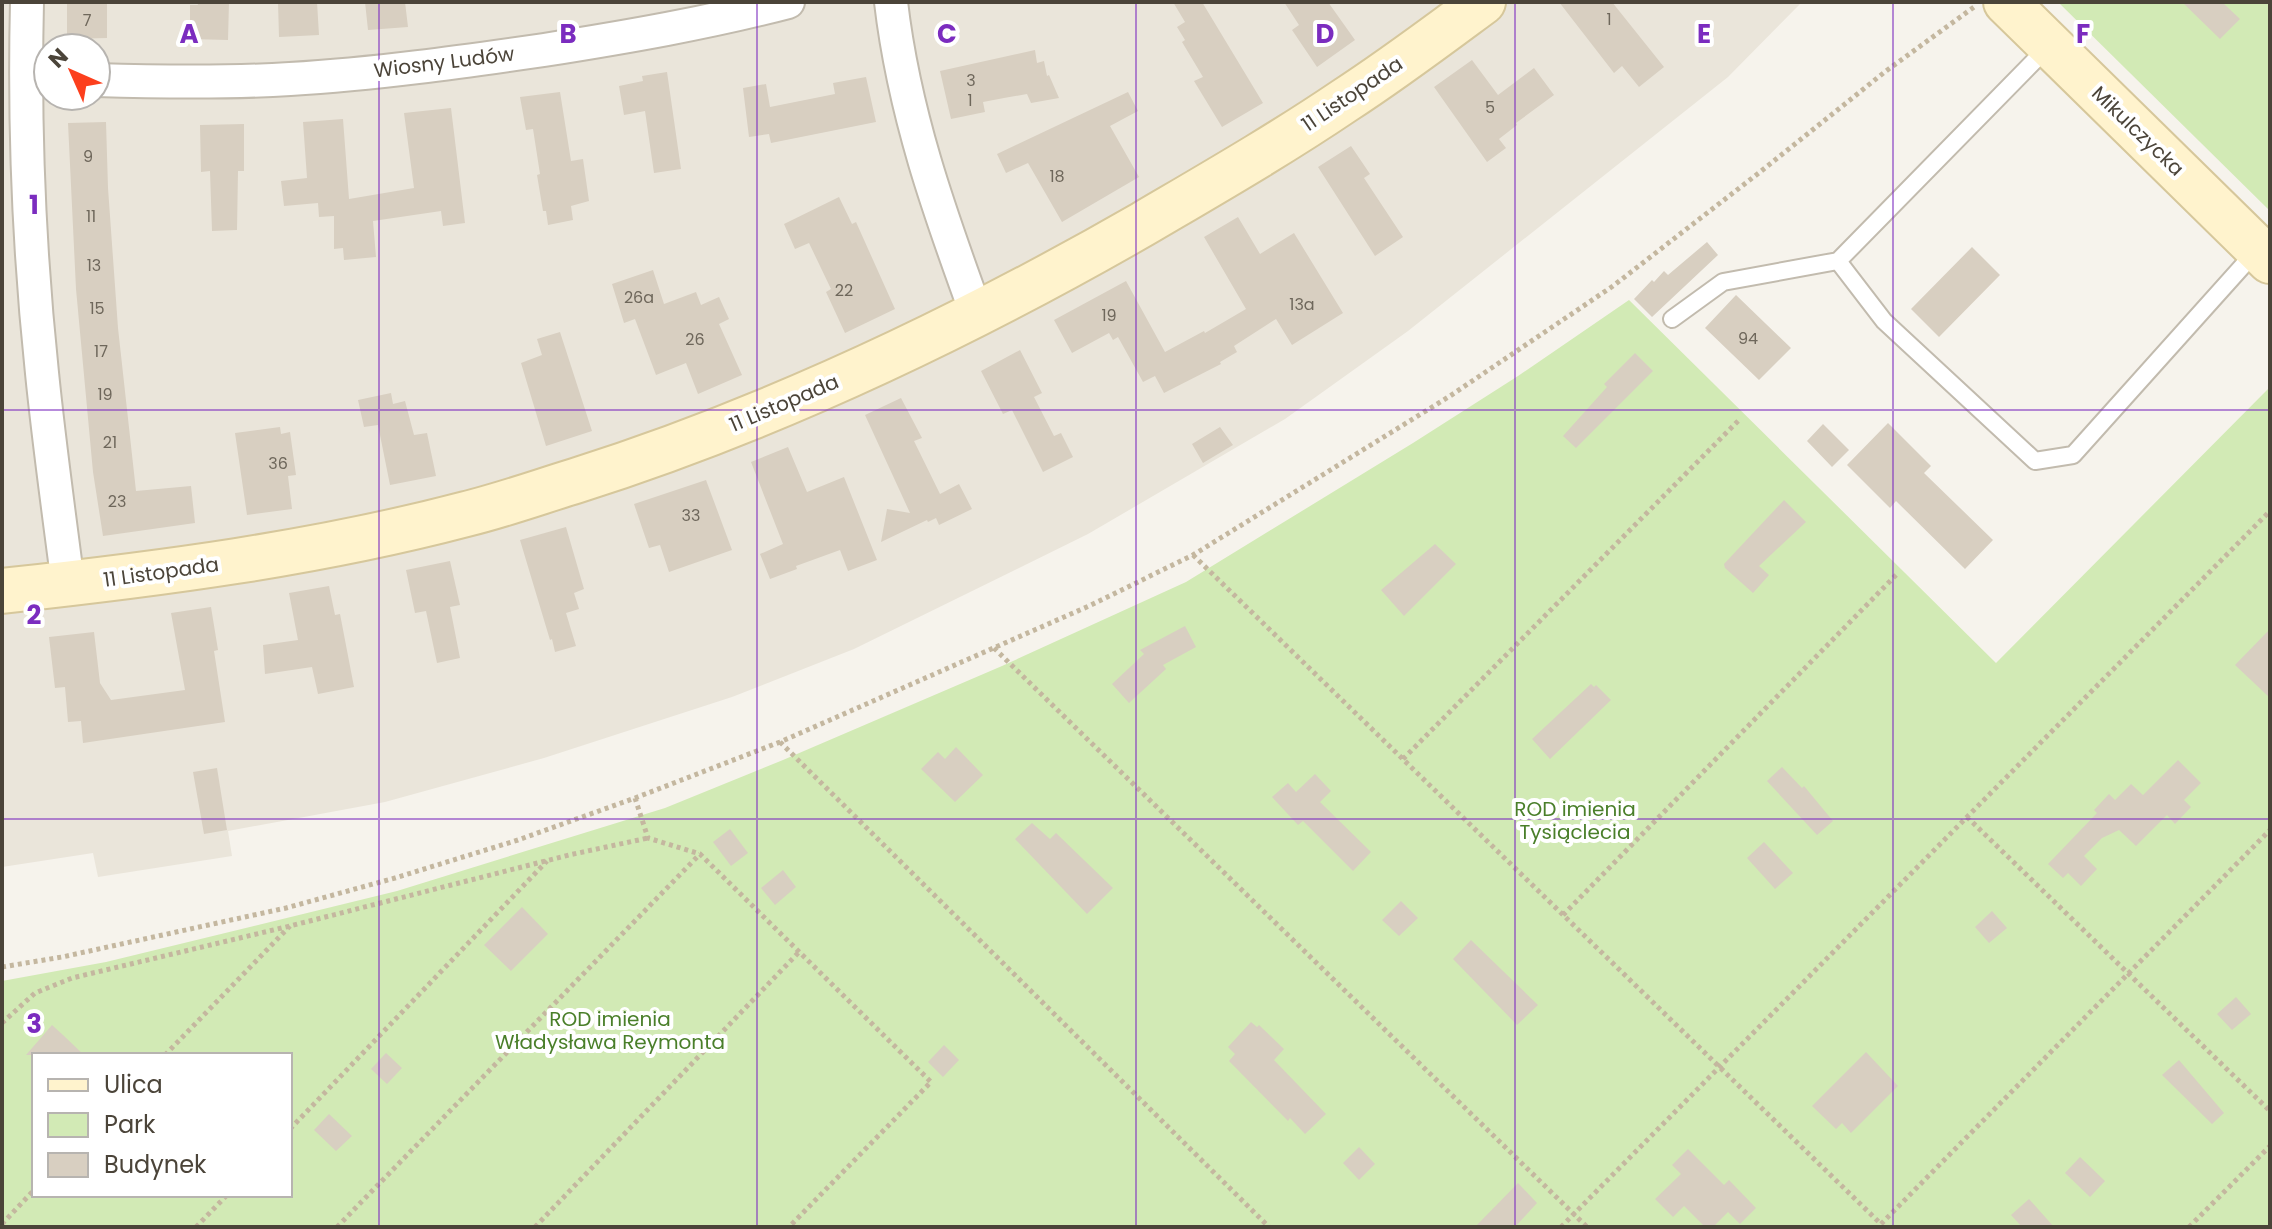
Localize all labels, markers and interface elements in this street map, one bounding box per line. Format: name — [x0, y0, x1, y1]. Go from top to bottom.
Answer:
house number: 1 — [1606, 8, 1612, 31]
house number: 7 — [83, 9, 92, 32]
text: A — [179, 16, 199, 52]
text: B — [559, 16, 577, 52]
text: C — [937, 16, 957, 52]
text: D — [1316, 16, 1335, 52]
text: E — [1697, 16, 1711, 52]
text: F — [2076, 16, 2090, 52]
north arrow — [32, 32, 112, 112]
street label: Wiosny Ludów — [372, 39, 516, 85]
text: N — [41, 41, 75, 75]
street label: 11 Listopada — [1296, 50, 1408, 138]
house number: 3 — [966, 69, 976, 92]
street label: Mikulczycka — [2086, 80, 2190, 182]
house number: 1 — [967, 89, 973, 112]
house number: 5 — [1485, 96, 1495, 119]
house number: 9 — [83, 145, 93, 168]
house number: 18 — [1049, 165, 1065, 188]
text: 1 — [29, 187, 39, 223]
house number: 11 — [86, 205, 96, 228]
house number: 13 — [87, 254, 101, 277]
house number: 22 — [835, 279, 853, 302]
house number: 26a — [624, 286, 654, 309]
house number: 13a — [1289, 293, 1315, 316]
house number: 15 — [89, 297, 105, 320]
house number: 19 — [1101, 304, 1117, 327]
house number: 94 — [1738, 327, 1758, 350]
house number: 26 — [685, 328, 705, 351]
house number: 17 — [94, 340, 108, 363]
street label: 11 Listopada — [725, 367, 843, 439]
house number: 19 — [97, 383, 113, 406]
house number: 21 — [103, 431, 117, 454]
house number: 36 — [268, 452, 288, 475]
house number: 23 — [108, 490, 126, 513]
house number: 33 — [682, 504, 700, 527]
street label: 11 Listopada — [101, 550, 221, 594]
text: 2 — [27, 597, 42, 633]
park label: ROD imienia Tysiąclecia — [1514, 795, 1636, 846]
park label: ROD imienia Władysława Reymonta — [495, 1005, 725, 1056]
text: 3 — [26, 1006, 42, 1042]
legend — [32, 1053, 292, 1197]
text: Ulica — [104, 1068, 163, 1101]
text: Park — [104, 1108, 156, 1141]
text: Budynek — [104, 1148, 207, 1181]

